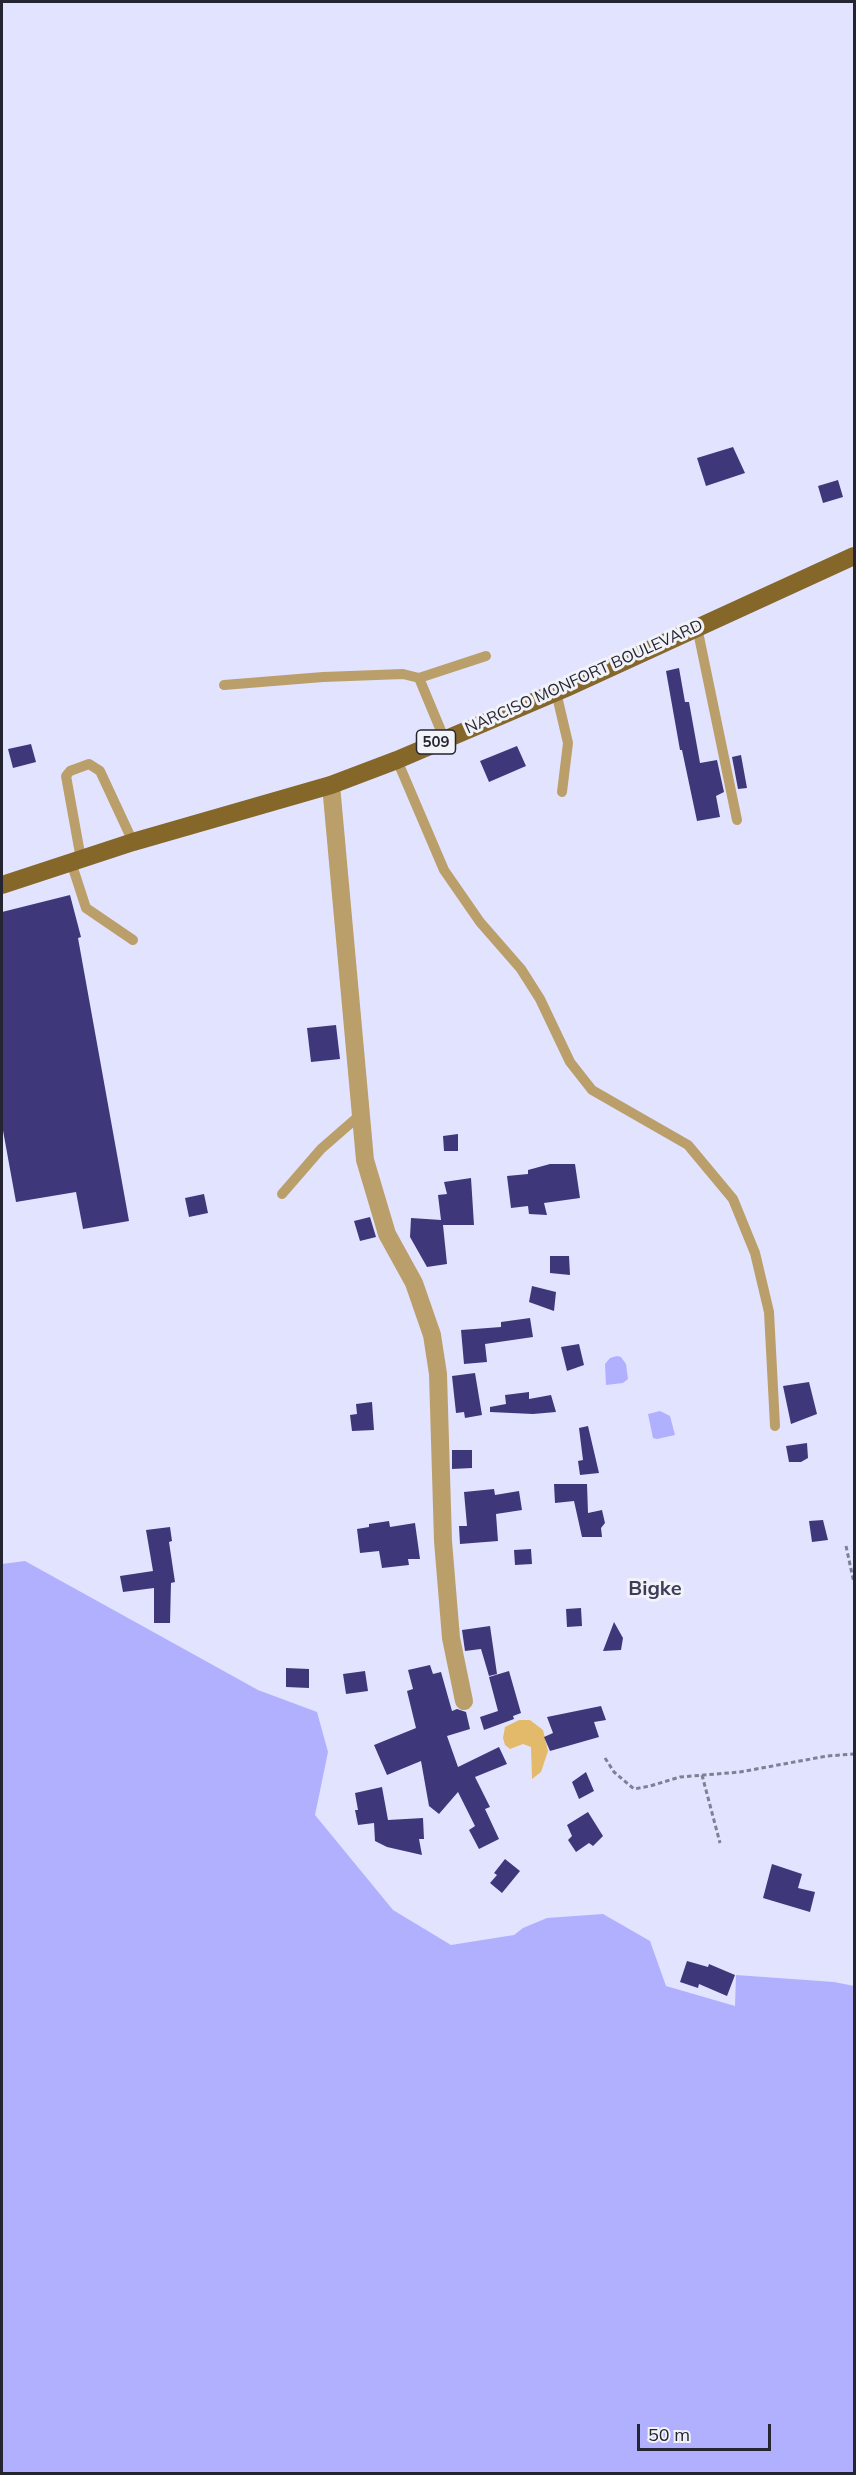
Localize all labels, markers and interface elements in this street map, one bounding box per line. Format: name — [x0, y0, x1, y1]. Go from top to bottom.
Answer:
street label: NARCISO MONFORT BOULEVARD — [462, 616, 706, 738]
road number: 509 — [416, 730, 456, 754]
district label: Bigke — [628, 1577, 682, 1601]
scale bar — [640, 2412, 774, 2450]
text: 50 m — [648, 2423, 690, 2446]

